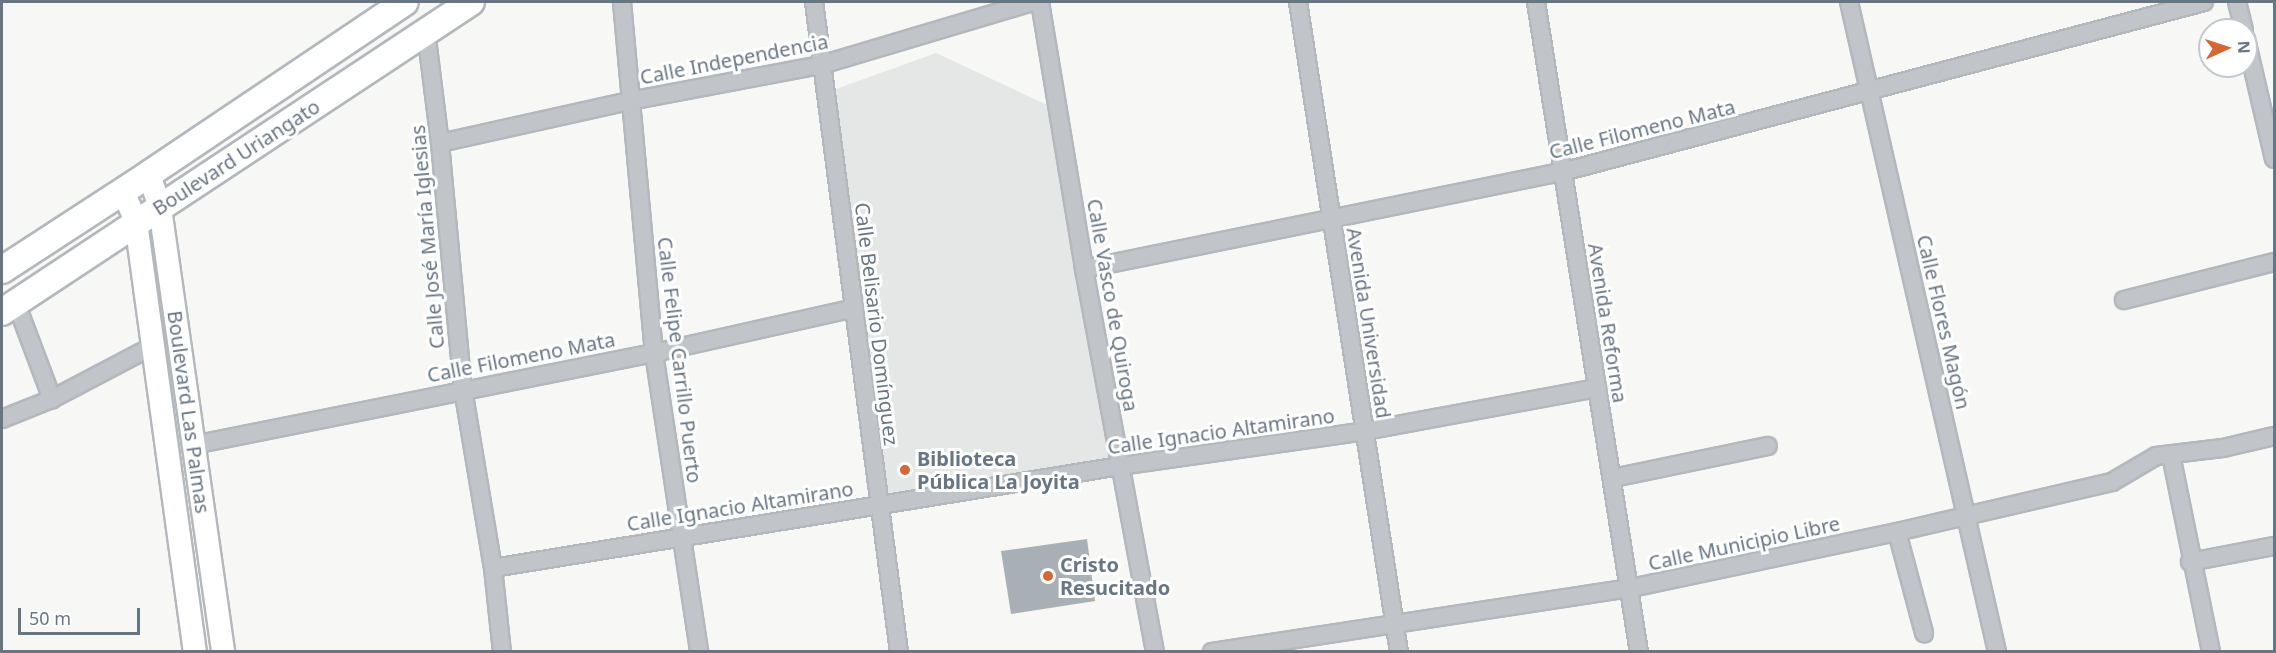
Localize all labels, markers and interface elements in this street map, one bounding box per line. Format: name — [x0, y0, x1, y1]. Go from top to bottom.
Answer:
north arrow — [2198, 18, 2258, 78]
street label: Calle Independencia — [638, 29, 830, 89]
text: N — [2233, 40, 2255, 54]
street label: Boulevard Uriangato — [148, 94, 324, 220]
street label: Calle Filomeno Mata — [1546, 94, 1738, 164]
street label: Calle José María Iglesias — [405, 124, 449, 350]
street label: Calle Vasco de Quiroga — [1082, 197, 1144, 413]
street label: Calle Belisario Domínguez — [850, 201, 904, 447]
street label: Avenida Universidad — [1342, 226, 1396, 420]
street label: Calle Flores Magón — [1912, 232, 1976, 412]
street label: Calle Felipe Carrillo Puerto — [653, 236, 707, 484]
street label: Avenida Reforma — [1584, 241, 1632, 405]
street label: Boulevard Las Palmas — [163, 309, 215, 515]
street label: Calle Filomeno Mata — [425, 327, 617, 387]
street label: Calle Ignacio Altamirano — [1106, 403, 1336, 459]
place label: Biblioteca Pública La Joyita — [917, 446, 1080, 493]
marker: Biblioteca Pública La Joyita — [898, 463, 912, 477]
street label: Calle Ignacio Altamirano — [625, 476, 855, 536]
street label: Calle Municipio Libre — [1646, 511, 1842, 575]
place label: Cristo Resucitado — [1060, 552, 1170, 599]
marker: Cristo Resucitado — [1041, 569, 1055, 583]
scale bar — [21, 596, 142, 634]
text: 50 m — [29, 606, 71, 630]

